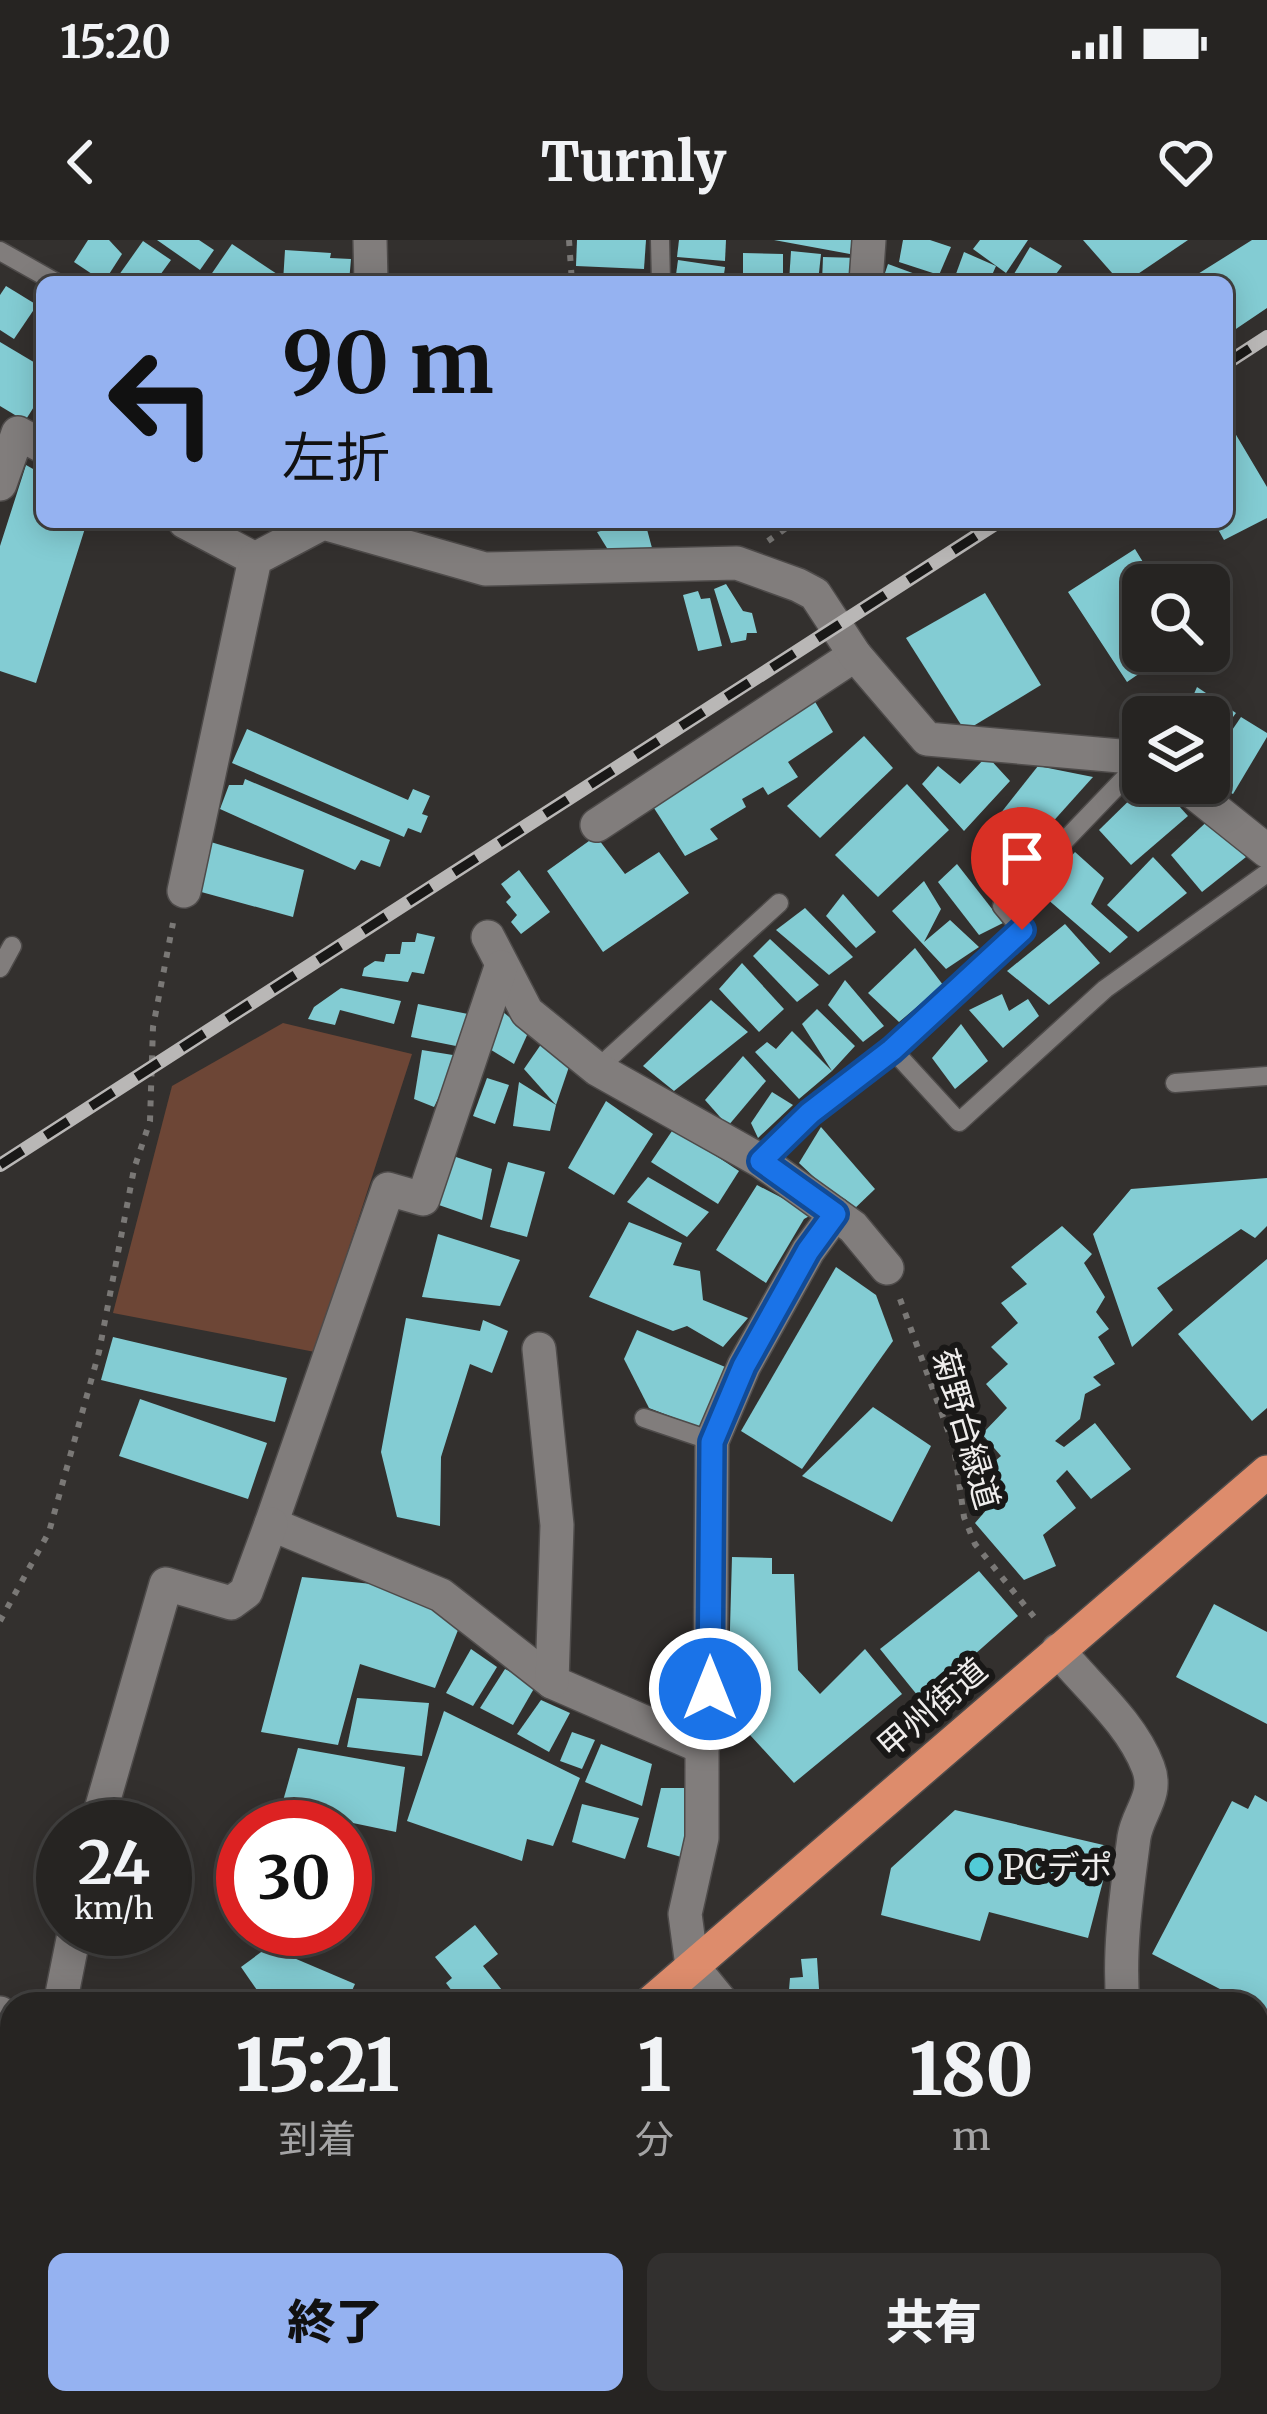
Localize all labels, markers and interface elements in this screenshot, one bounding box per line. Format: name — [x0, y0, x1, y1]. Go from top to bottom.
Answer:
text: 15:20 — [60, 14, 171, 70]
text: Turnly — [541, 128, 726, 196]
icon: back — [48, 129, 114, 195]
icon: heart — [1153, 129, 1219, 195]
text: 90 m — [282, 310, 494, 416]
icon: left — [84, 324, 240, 480]
text: 左折 — [282, 424, 390, 492]
map controls — [1122, 564, 1230, 804]
button: search — [1122, 564, 1230, 672]
button: layers — [1122, 696, 1230, 804]
pin — [971, 807, 1073, 930]
icon: arrive — [989, 825, 1055, 891]
street label: 菊野台緑道 — [924, 1344, 1008, 1514]
position arrow — [647, 1626, 773, 1752]
street label: 甲州街道 — [869, 1649, 995, 1767]
speed limit sign: 30 — [216, 1800, 372, 1956]
text: 24 — [78, 1825, 150, 1900]
place label: PCデポ — [1003, 1847, 1112, 1888]
marker: PCデポ — [966, 1854, 992, 1880]
text: km/h — [74, 1889, 154, 1927]
text: 15:21 — [235, 2020, 399, 2111]
text: 1 — [638, 2020, 671, 2111]
text: 180 — [909, 2024, 1034, 2115]
text: m — [952, 2112, 991, 2161]
text: 到着 — [278, 2115, 356, 2164]
text: 分 — [635, 2115, 674, 2164]
button: 終了 — [48, 2253, 623, 2391]
button: 共有 — [647, 2253, 1221, 2391]

